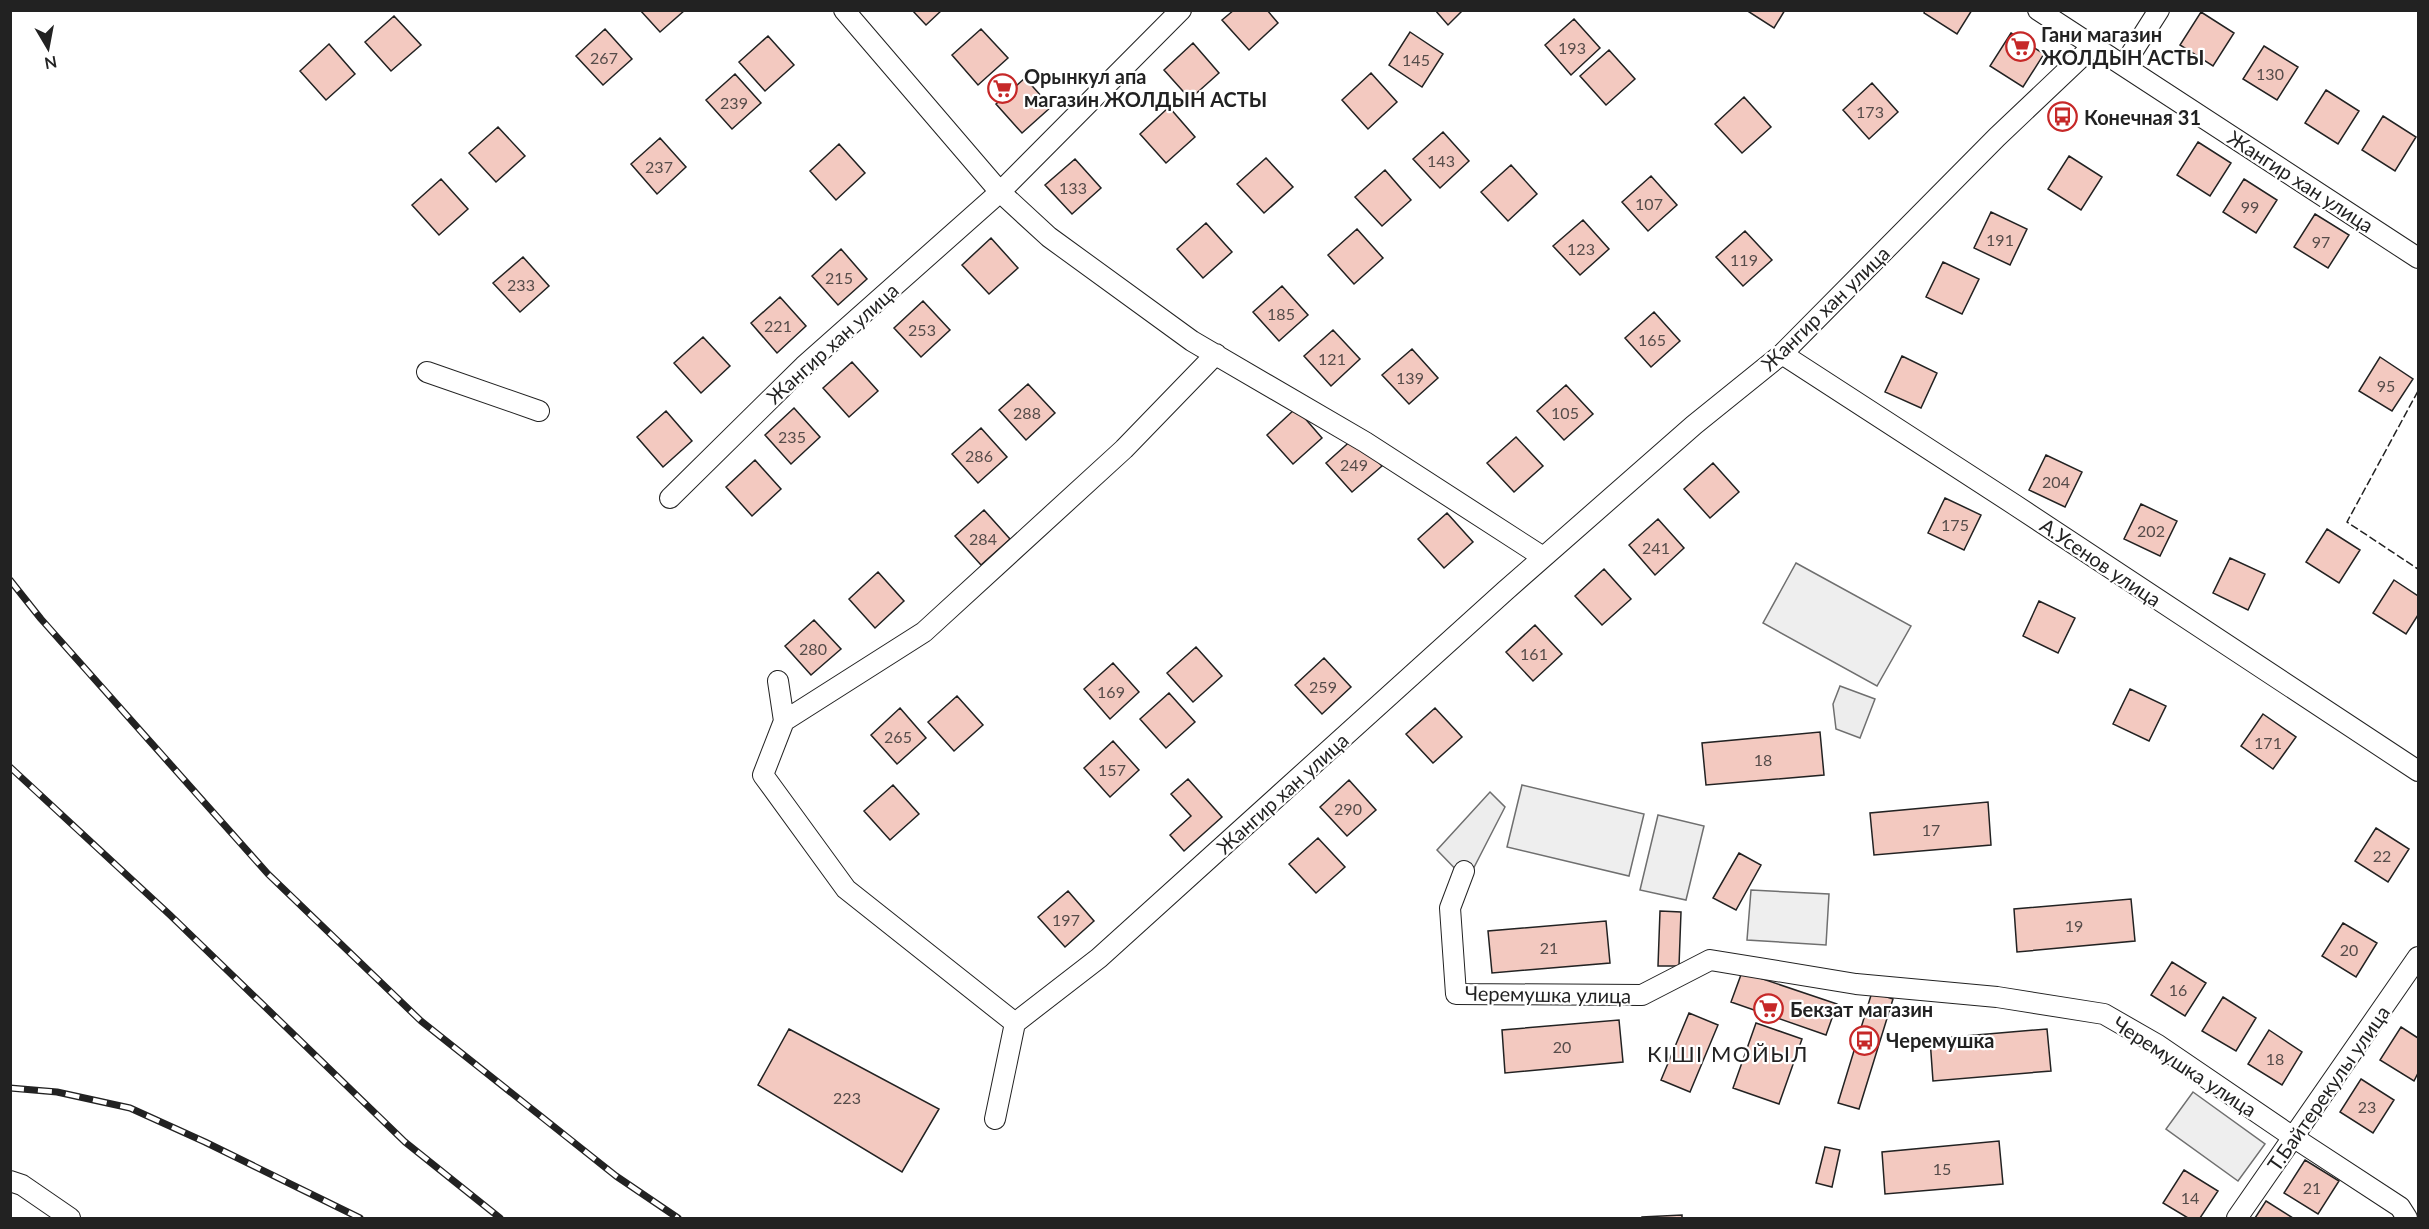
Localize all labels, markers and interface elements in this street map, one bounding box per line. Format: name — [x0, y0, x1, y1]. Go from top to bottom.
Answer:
north arrow — [18, 18, 78, 78]
place label: Гани магазин ЖОЛДЫН АСТЫ — [2041, 22, 2204, 69]
supermarket icon: Гани магазин ЖОЛДЫН АСТЫ — [2004, 30, 2036, 62]
house number: 193 — [1558, 38, 1586, 57]
house number: 267 — [590, 48, 618, 67]
house number: 145 — [1402, 50, 1430, 69]
text: N — [43, 53, 58, 74]
place label: Орынкул апа магазин ЖОЛДЫН АСТЫ — [1024, 64, 1267, 111]
house number: 130 — [2256, 64, 2284, 83]
supermarket icon: Орынкул апа магазин ЖОЛДЫН АСТЫ — [987, 72, 1019, 104]
house number: 239 — [720, 93, 748, 112]
bus stop icon: Конечная 31 — [2047, 101, 2079, 133]
house number: 173 — [1856, 102, 1884, 121]
place label: Конечная 31 — [2084, 105, 2201, 129]
street label: Жангир хан улица — [2224, 125, 2378, 237]
house number: 143 — [1427, 151, 1455, 170]
house number: 237 — [645, 157, 673, 176]
house number: 133 — [1059, 178, 1087, 197]
house number: 107 — [1635, 194, 1663, 213]
house number: 99 — [2241, 197, 2259, 216]
house number: 191 — [1986, 230, 2014, 249]
house number: 97 — [2312, 232, 2330, 251]
house number: 123 — [1567, 239, 1595, 258]
street label: Жангир хан улица — [1756, 241, 1894, 375]
house number: 119 — [1730, 250, 1758, 269]
house number: 215 — [825, 268, 853, 287]
house number: 233 — [507, 275, 535, 294]
street label: Жангир хан улица — [761, 278, 903, 408]
house number: 185 — [1267, 304, 1295, 323]
house number: 221 — [764, 316, 792, 335]
house number: 253 — [908, 320, 936, 339]
house number: 165 — [1638, 330, 1666, 349]
house number: 121 — [1318, 349, 1346, 368]
house number: 139 — [1396, 368, 1424, 387]
house number: 95 — [2377, 376, 2395, 395]
house number: 288 — [1013, 403, 1041, 422]
house number: 105 — [1551, 403, 1579, 422]
house number: 235 — [778, 427, 806, 446]
house number: 286 — [965, 446, 993, 465]
house number: 249 — [1340, 455, 1368, 474]
house number: 204 — [2042, 472, 2070, 491]
street label: А.Усенов улица — [2036, 513, 2166, 611]
house number: 175 — [1941, 515, 1969, 534]
house number: 202 — [2137, 521, 2165, 540]
house number: 284 — [969, 529, 997, 548]
house number: 241 — [1642, 538, 1670, 557]
house number: 280 — [799, 639, 827, 658]
house number: 161 — [1520, 644, 1548, 663]
house number: 259 — [1309, 677, 1337, 696]
house number: 169 — [1097, 682, 1125, 701]
house number: 265 — [884, 727, 912, 746]
street label: Жангир хан улица — [1211, 728, 1353, 858]
house number: 171 — [2254, 733, 2282, 752]
house number: 18 — [1754, 750, 1772, 769]
house number: 157 — [1098, 760, 1126, 779]
house number: 290 — [1334, 799, 1362, 818]
house number: 17 — [1922, 820, 1940, 839]
house number: 22 — [2373, 846, 2391, 865]
house number: 197 — [1052, 910, 1080, 929]
house number: 19 — [2065, 916, 2083, 935]
house number: 21 — [1540, 938, 1558, 957]
house number: 20 — [2340, 940, 2358, 959]
house number: 16 — [2169, 980, 2187, 999]
street label: Черемушка улица — [1465, 981, 1631, 1007]
supermarket icon: Бекзат магазин — [1753, 993, 1785, 1025]
place label: Бекзат магазин — [1790, 997, 1933, 1021]
street label: Т.Байтерекулы улица — [2262, 1001, 2394, 1175]
street label: Черемушка улица — [2109, 1011, 2261, 1121]
bus stop icon: Черемушка — [1849, 1024, 1881, 1056]
place label: Черемушка — [1886, 1028, 1994, 1052]
house number: 20 — [1553, 1037, 1571, 1056]
district label: КІШІ МОЙЫЛ — [1647, 1040, 1809, 1067]
house number: 18 — [2266, 1049, 2284, 1068]
house number: 223 — [833, 1088, 861, 1107]
house number: 23 — [2358, 1097, 2376, 1116]
house number: 15 — [1933, 1159, 1951, 1178]
house number: 21 — [2303, 1178, 2321, 1197]
house number: 14 — [2181, 1188, 2199, 1207]

